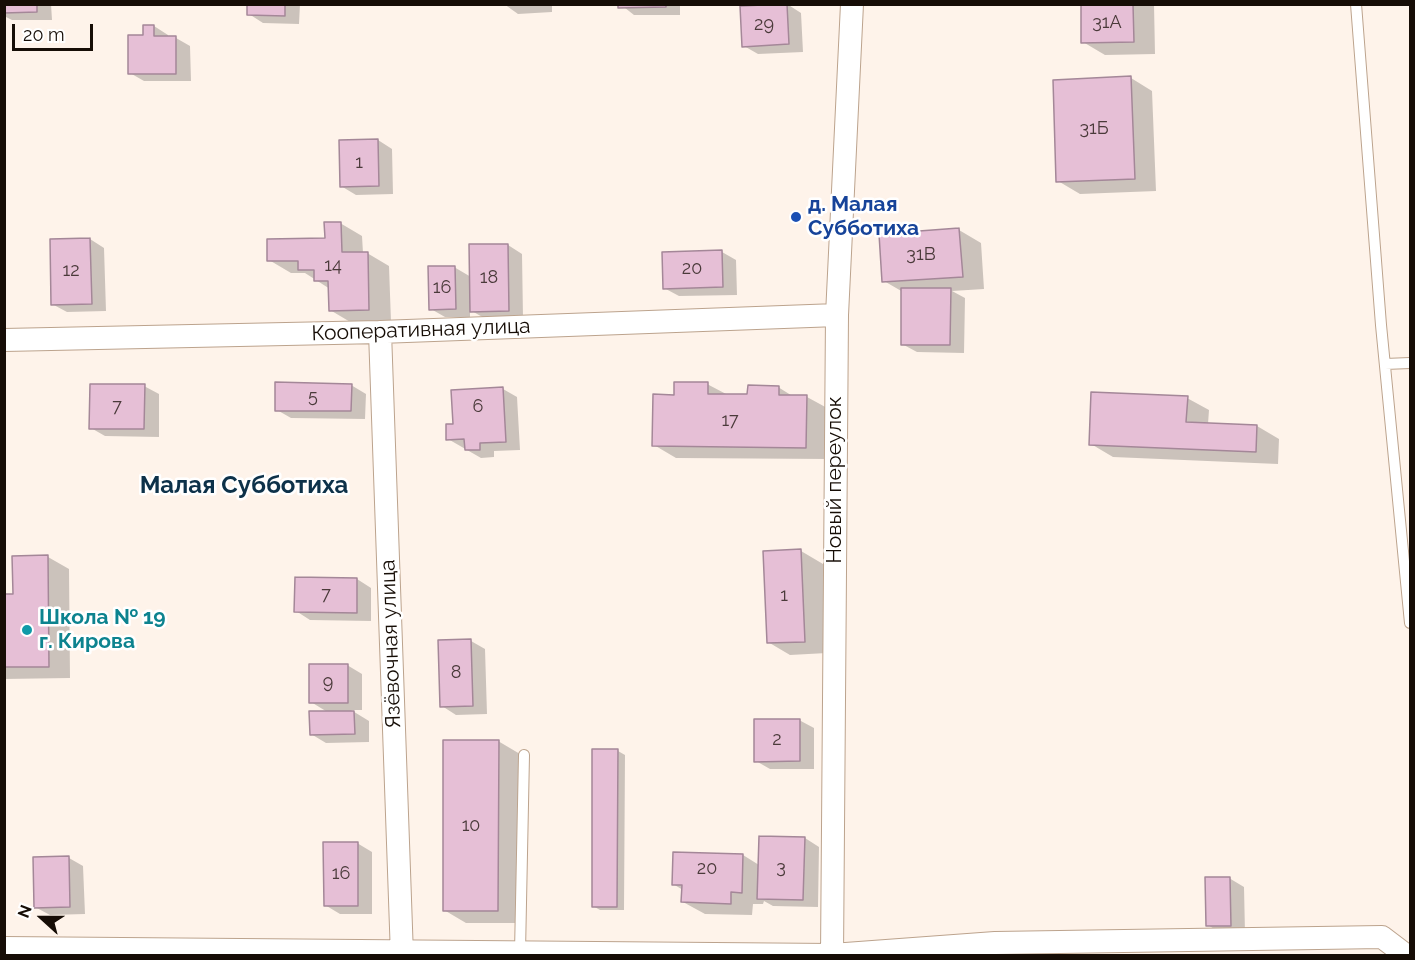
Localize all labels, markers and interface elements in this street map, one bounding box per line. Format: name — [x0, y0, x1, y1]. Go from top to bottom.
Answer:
scale bar — [15, 12, 96, 50]
house number: 31А — [1092, 12, 1122, 34]
house number: 29 — [754, 14, 774, 36]
text: 20 m — [23, 24, 65, 45]
house number: 31Б — [1079, 118, 1109, 140]
house number: 1 — [355, 152, 363, 174]
place label: д. Малая Субботиха — [808, 192, 919, 242]
marker: д. Малая Субботиха — [789, 210, 803, 224]
house number: 31В — [906, 244, 936, 266]
house number: 14 — [324, 255, 342, 277]
house number: 20 — [682, 258, 702, 280]
house number: 12 — [62, 260, 80, 282]
house number: 18 — [480, 267, 498, 289]
house number: 16 — [433, 277, 451, 299]
street label: Кооперативная улица — [311, 314, 531, 346]
house number: 5 — [308, 386, 318, 408]
house number: 7 — [112, 396, 122, 418]
house number: 6 — [473, 396, 483, 418]
street label: Новый переулок — [822, 396, 848, 564]
house number: 17 — [721, 410, 739, 432]
district label: Малая Субботиха — [140, 472, 348, 500]
street label: Язёвочная улица — [375, 559, 407, 729]
house number: 7 — [321, 584, 331, 606]
house number: 1 — [780, 585, 788, 607]
place label: Школа № 19 г. Кирова — [39, 605, 166, 655]
marker: Школа № 19 г. Кирова — [20, 623, 34, 637]
house number: 8 — [451, 662, 461, 684]
house number: 9 — [323, 672, 333, 694]
house number: 2 — [772, 729, 782, 751]
house number: 10 — [462, 815, 480, 837]
house number: 3 — [776, 857, 786, 879]
house number: 20 — [697, 858, 717, 880]
house number: 16 — [332, 863, 350, 885]
north arrow — [12, 888, 72, 948]
text: N — [14, 902, 36, 920]

